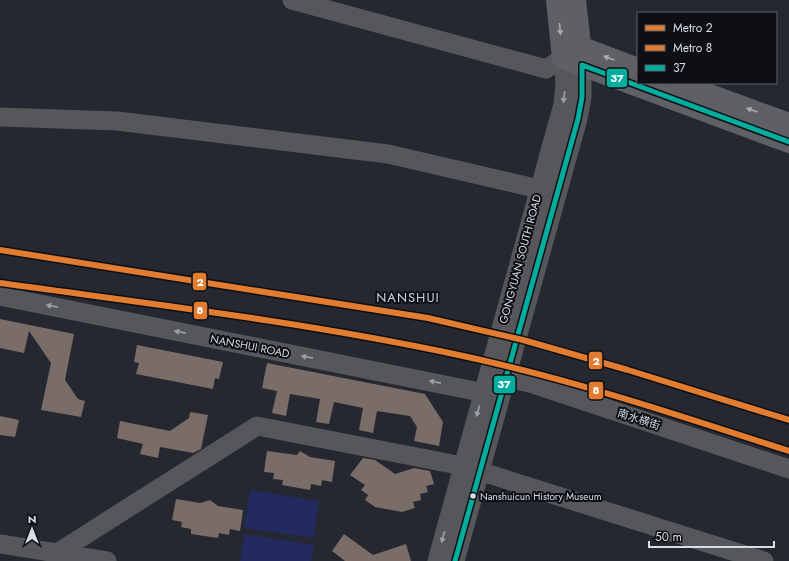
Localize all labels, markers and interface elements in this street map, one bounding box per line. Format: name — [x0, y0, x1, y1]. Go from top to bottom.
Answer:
legend — [637, 12, 777, 84]
text: Metro 2 — [673, 19, 713, 37]
one-way arrow — [556, 23, 563, 35]
text: Metro 8 — [673, 39, 712, 57]
one-way arrow — [602, 55, 614, 61]
text: 37 — [673, 59, 686, 77]
line badge: 37 — [606, 68, 628, 88]
text: 37 — [610, 70, 624, 86]
one-way arrow — [561, 91, 567, 103]
one-way arrow — [746, 107, 758, 113]
street label: GONGYUAN SOUTH ROAD — [495, 192, 545, 325]
line badge: 2 — [192, 272, 207, 291]
text: 2 — [196, 274, 204, 290]
district label: NANSHUI — [376, 288, 440, 307]
line badge: 8 — [193, 301, 208, 320]
text: 8 — [197, 302, 204, 318]
one-way arrow — [46, 303, 58, 309]
one-way arrow — [174, 328, 186, 334]
street label: NANSHUI ROAD — [209, 330, 291, 362]
line badge: 2 — [588, 351, 603, 370]
text: 2 — [592, 353, 600, 369]
one-way arrow — [301, 354, 313, 360]
line badge: 37 — [493, 375, 516, 394]
text: 37 — [497, 376, 511, 392]
one-way arrow — [429, 379, 441, 385]
line badge: 8 — [588, 381, 604, 400]
text: 8 — [593, 382, 600, 398]
street label: 南水横街 — [616, 405, 662, 433]
one-way arrow — [475, 406, 481, 418]
place label: Nanshuicun History Museum — [480, 489, 602, 504]
marker: Nanshuicun History Museum — [468, 491, 478, 501]
north arrow — [12, 509, 52, 549]
text: N — [28, 511, 36, 527]
scale bar — [649, 523, 774, 549]
text: 50 m — [655, 528, 682, 546]
one-way arrow — [440, 530, 446, 543]

